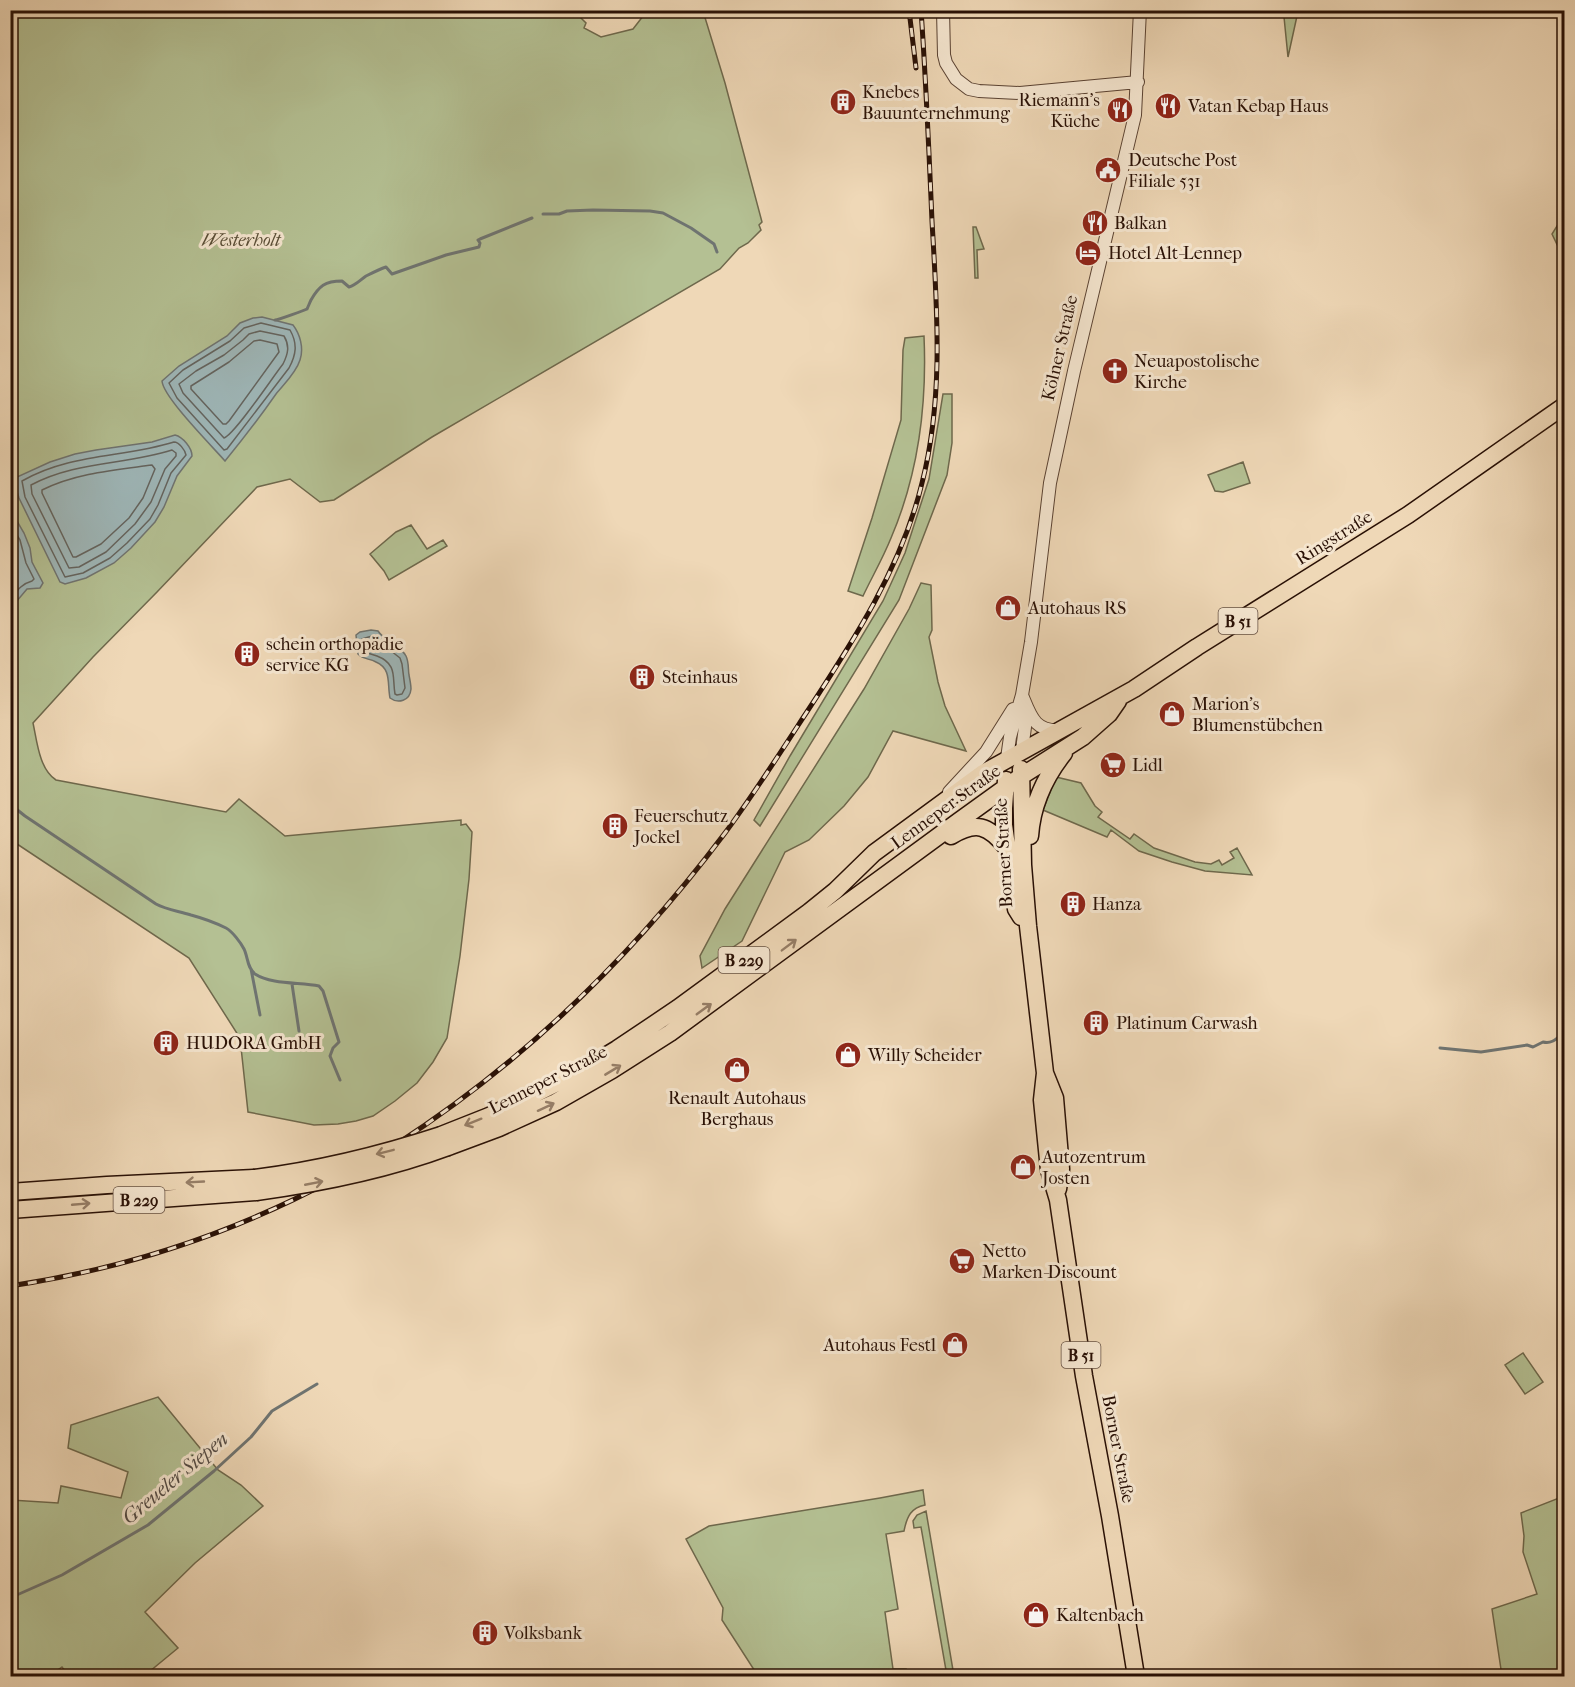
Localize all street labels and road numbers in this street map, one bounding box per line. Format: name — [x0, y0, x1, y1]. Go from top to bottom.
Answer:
street label: Kölner Straße — [1038, 293, 1082, 403]
street label: Ringstraße — [1292, 506, 1376, 570]
road number: B 51 — [1218, 608, 1258, 634]
street label: Lenneper Straße — [887, 760, 1005, 854]
street label: Borner Straße — [991, 798, 1017, 908]
road number: B 229 — [718, 947, 770, 973]
street label: Lenneper Straße — [485, 1041, 611, 1119]
road number: B 229 — [114, 1187, 164, 1213]
road number: B 51 — [1062, 1342, 1100, 1368]
street label: Borner Straße — [1097, 1393, 1139, 1505]

